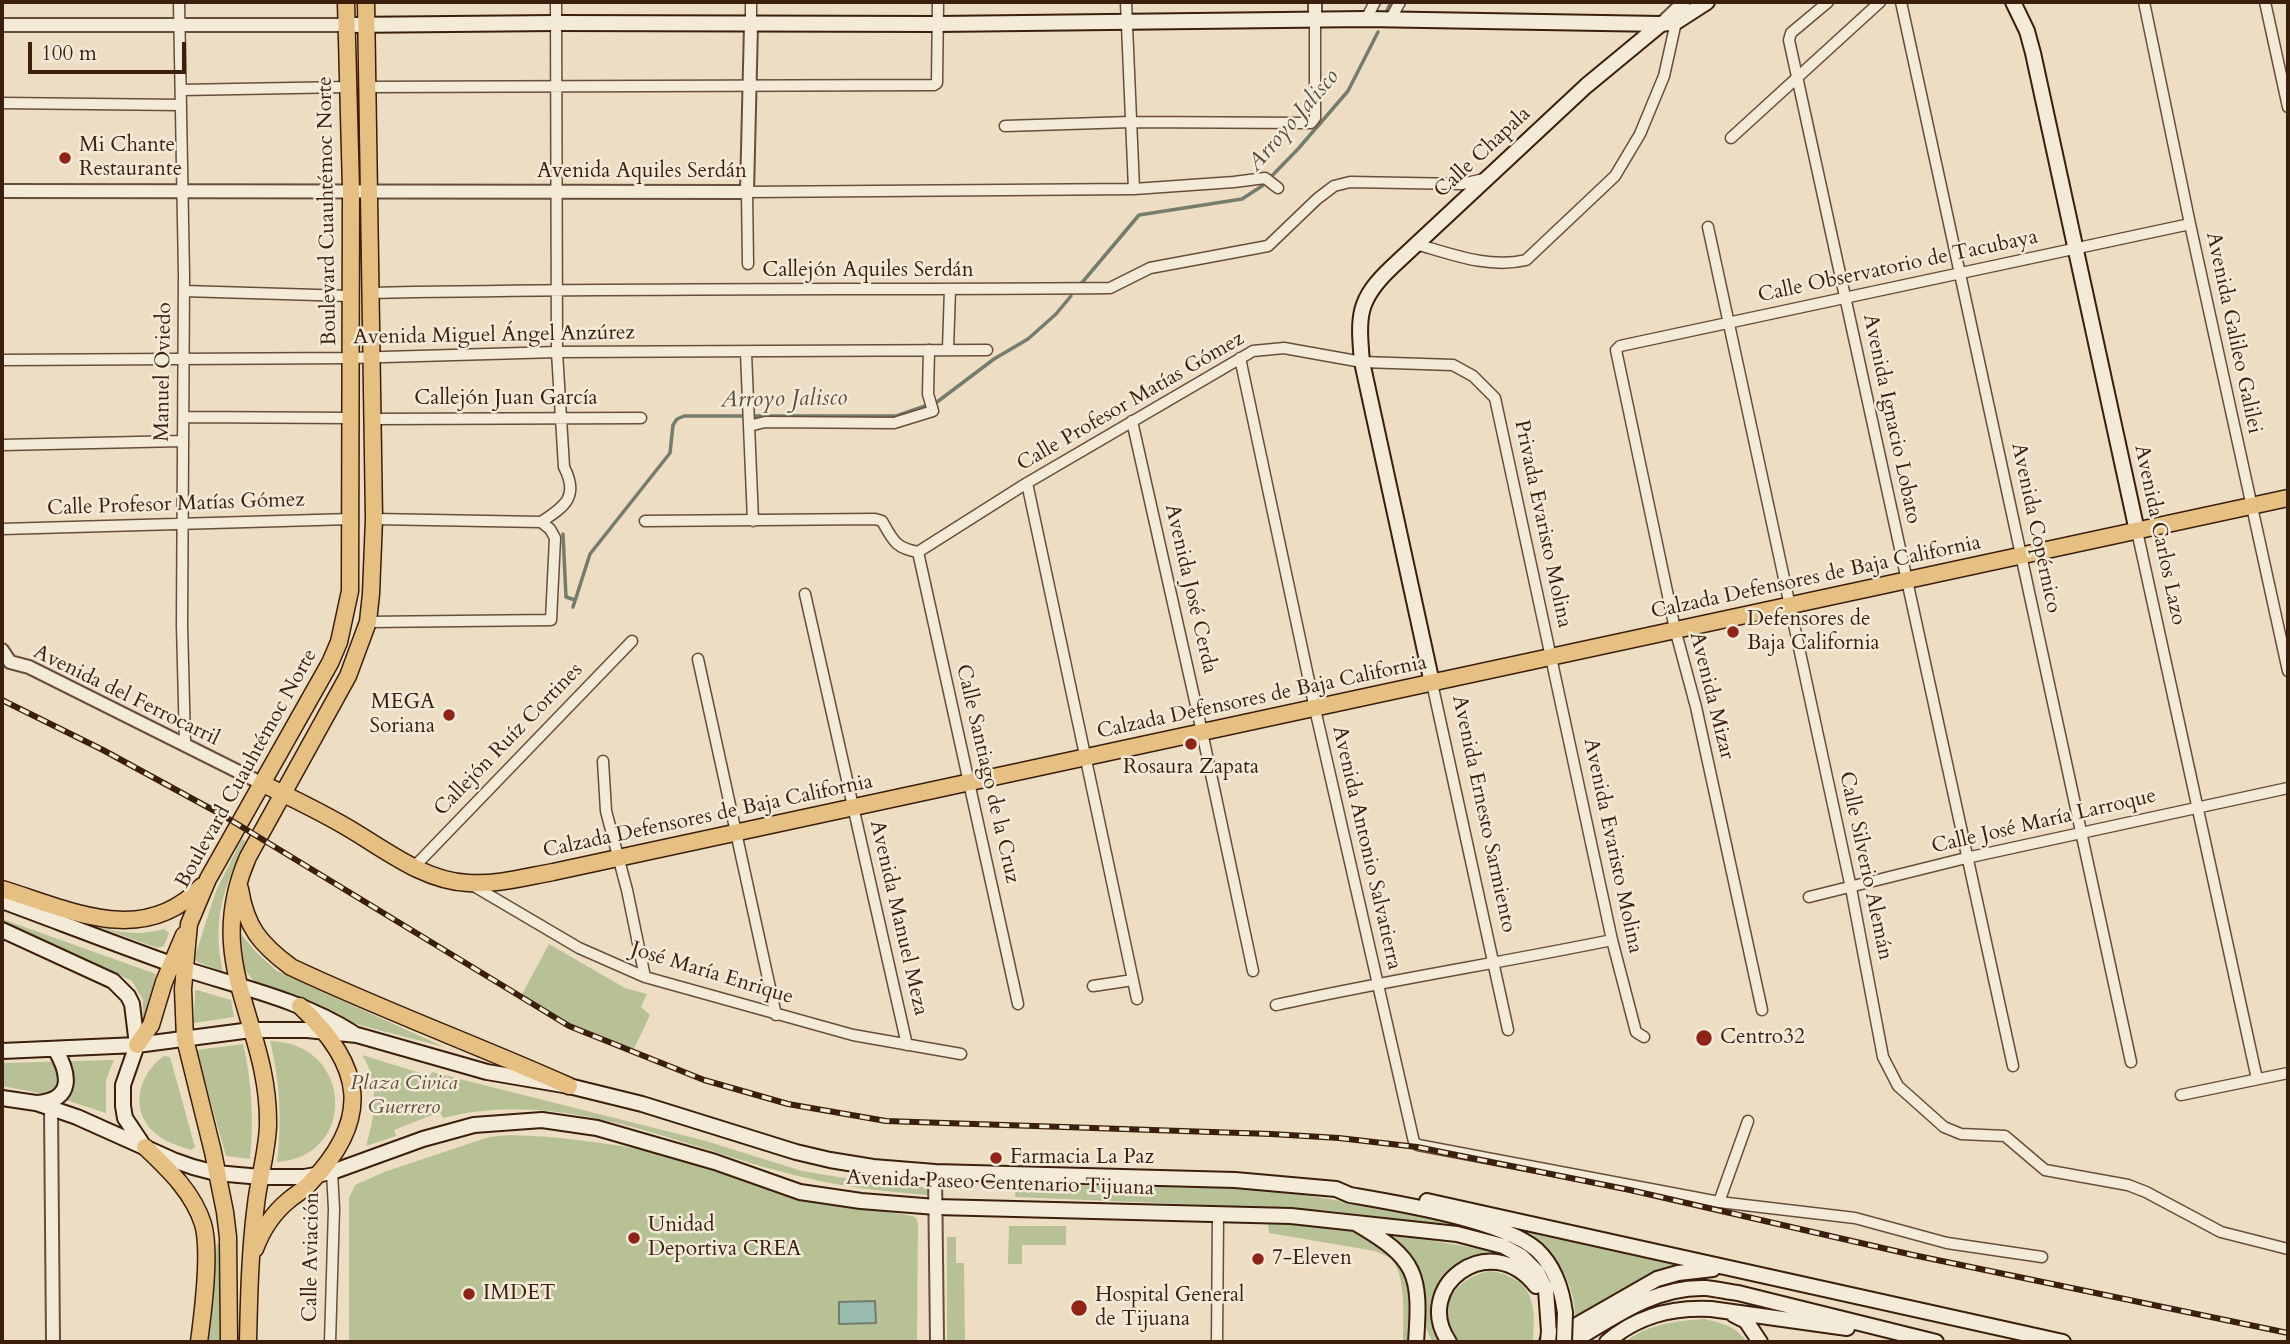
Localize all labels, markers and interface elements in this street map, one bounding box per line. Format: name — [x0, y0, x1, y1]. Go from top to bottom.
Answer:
scale bar — [32, 28, 189, 72]
text: 100 m — [41, 39, 97, 68]
water label: Arroyo Jalisco — [1242, 64, 1346, 178]
street label: Boulevard Cuauhtémoc Norte — [313, 76, 343, 346]
street label: Calle Chapala — [1430, 102, 1536, 204]
place label: Mi Chante Restaurante — [79, 133, 182, 183]
marker: Mi Chante Restaurante — [57, 150, 73, 166]
street label: Avenida Aquiles Serdán — [537, 159, 747, 185]
street label: Calle Observatorio de Tacubaya — [1756, 225, 2040, 309]
street label: Avenida Galileo Galilei — [2199, 230, 2267, 436]
street label: Callejón Aquiles Serdán — [762, 258, 974, 284]
street label: Manuel Oviedo — [150, 302, 178, 442]
street label: Avenida Ignacio Lobato — [1856, 312, 1926, 526]
street label: Avenida Miguel Ángel Anzúrez — [353, 321, 635, 351]
street label: Calle Profesor Matías Gómez — [1013, 327, 1249, 477]
water label: Arroyo Jalisco — [720, 385, 848, 415]
street label: Callejón Juan García — [414, 386, 598, 412]
street label: Privada Evaristo Molina — [1508, 418, 1576, 630]
street label: Avenida Copérnico — [2005, 441, 2065, 615]
street label: Avenida Carlos Lazo — [2128, 443, 2190, 627]
street label: Calle Profesor Matías Gómez — [47, 488, 305, 522]
street label: Avenida José Cerda — [1158, 502, 1222, 676]
street label: Calzada Defensores de Baja California — [1649, 531, 1983, 625]
place label: Defensores de Baja California — [1747, 607, 1880, 657]
marker: Defensores de Baja California — [1725, 624, 1741, 640]
street label: Avenida Mizar — [1683, 630, 1739, 762]
street label: Avenida del Ferrocarril — [29, 640, 223, 752]
street label: Boulevard Cuauhtémoc Norte — [171, 645, 323, 893]
street label: Calzada Defensores de Baja California — [1095, 651, 1429, 745]
street label: Callejón Ruíz Cortines — [429, 658, 589, 822]
street label: Calle Santiago de la Cruz — [950, 662, 1024, 886]
place label: MEGA Soriana — [369, 690, 435, 740]
street label: Avenida Ernesto Sarmiento — [1446, 693, 1520, 935]
marker: MEGA Soriana — [441, 707, 457, 723]
street label: Avenida Antonio Salvatierra — [1326, 724, 1406, 972]
marker: Rosaura Zapata — [1183, 736, 1199, 752]
street label: Avenida Evaristo Molina — [1577, 736, 1647, 956]
place label: Rosaura Zapata — [1123, 755, 1259, 781]
street label: Calle Silverio Alemán — [1833, 769, 1897, 963]
street label: Calzada Defensores de Baja California — [541, 770, 875, 864]
street label: Calle José María Larroque — [1929, 784, 2159, 860]
street label: Avenida Manuel Meza — [863, 818, 933, 1018]
street label: José María Enrique — [628, 937, 796, 1011]
place label: Centro32 — [1720, 1025, 1805, 1051]
marker: Centro32 — [1694, 1028, 1714, 1048]
park label: Plaza Civica Guerrero — [350, 1071, 458, 1121]
place label: Farmacia La Paz — [1010, 1145, 1154, 1171]
marker: Farmacia La Paz — [988, 1150, 1004, 1166]
street label: Avenida Paseo Centenario Tijuana — [846, 1166, 1154, 1202]
street label: Calle Aviación — [298, 1192, 326, 1322]
place label: Unidad Deportiva CREA — [648, 1213, 801, 1263]
marker: Unidad Deportiva CREA — [626, 1230, 642, 1246]
place label: 7-Eleven — [1272, 1246, 1352, 1272]
marker: 7-Eleven — [1250, 1251, 1266, 1267]
place label: IMDET — [483, 1281, 555, 1307]
place label: Hospital General de Tijuana — [1095, 1283, 1244, 1333]
marker: IMDET — [461, 1286, 477, 1302]
marker: Hospital General de Tijuana — [1069, 1298, 1089, 1318]

